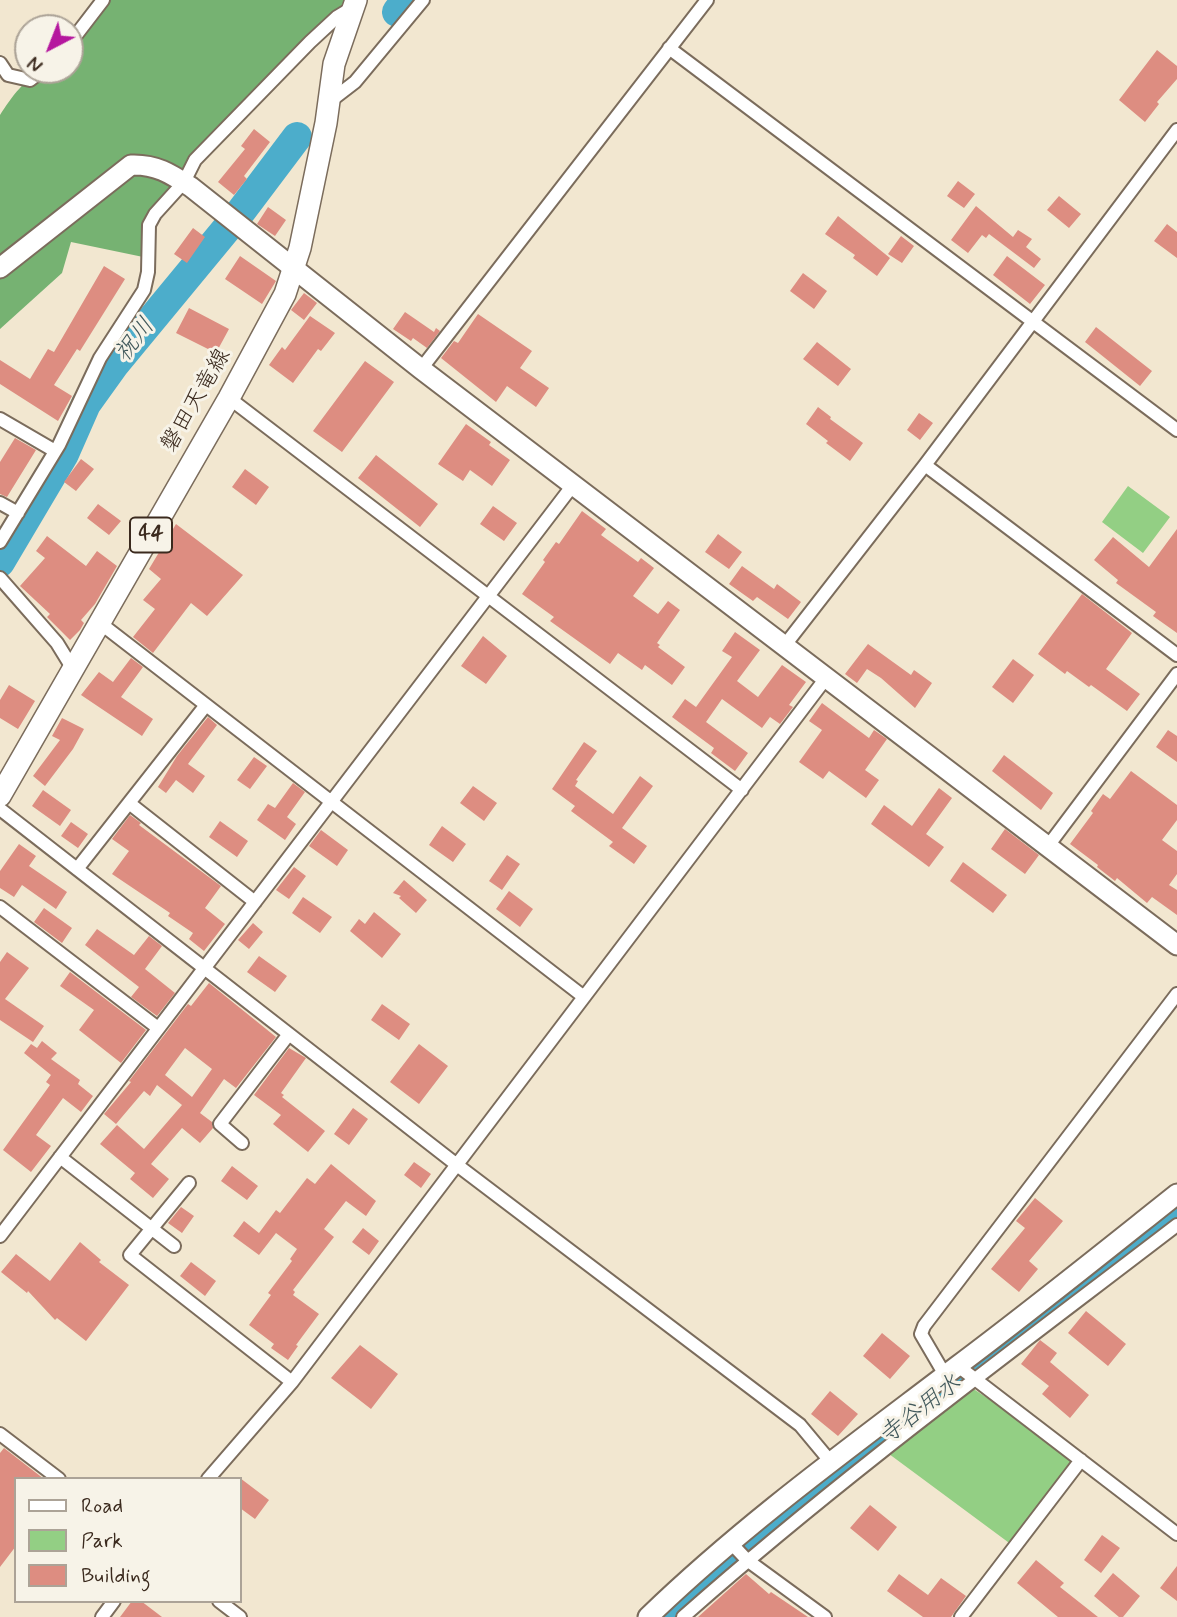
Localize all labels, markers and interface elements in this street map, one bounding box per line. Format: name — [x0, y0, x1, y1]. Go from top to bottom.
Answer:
north arrow — [14, 14, 84, 84]
text: N — [23, 50, 49, 77]
water label: 祝川 — [110, 313, 162, 369]
street label: 磐田天竜線 — [156, 344, 238, 458]
road number: 44 — [130, 518, 172, 552]
water label: 寺谷用水 — [874, 1370, 968, 1452]
legend — [14, 1477, 242, 1603]
text: Road — [81, 1492, 123, 1520]
text: Park — [81, 1527, 123, 1555]
text: Building — [81, 1562, 151, 1590]

